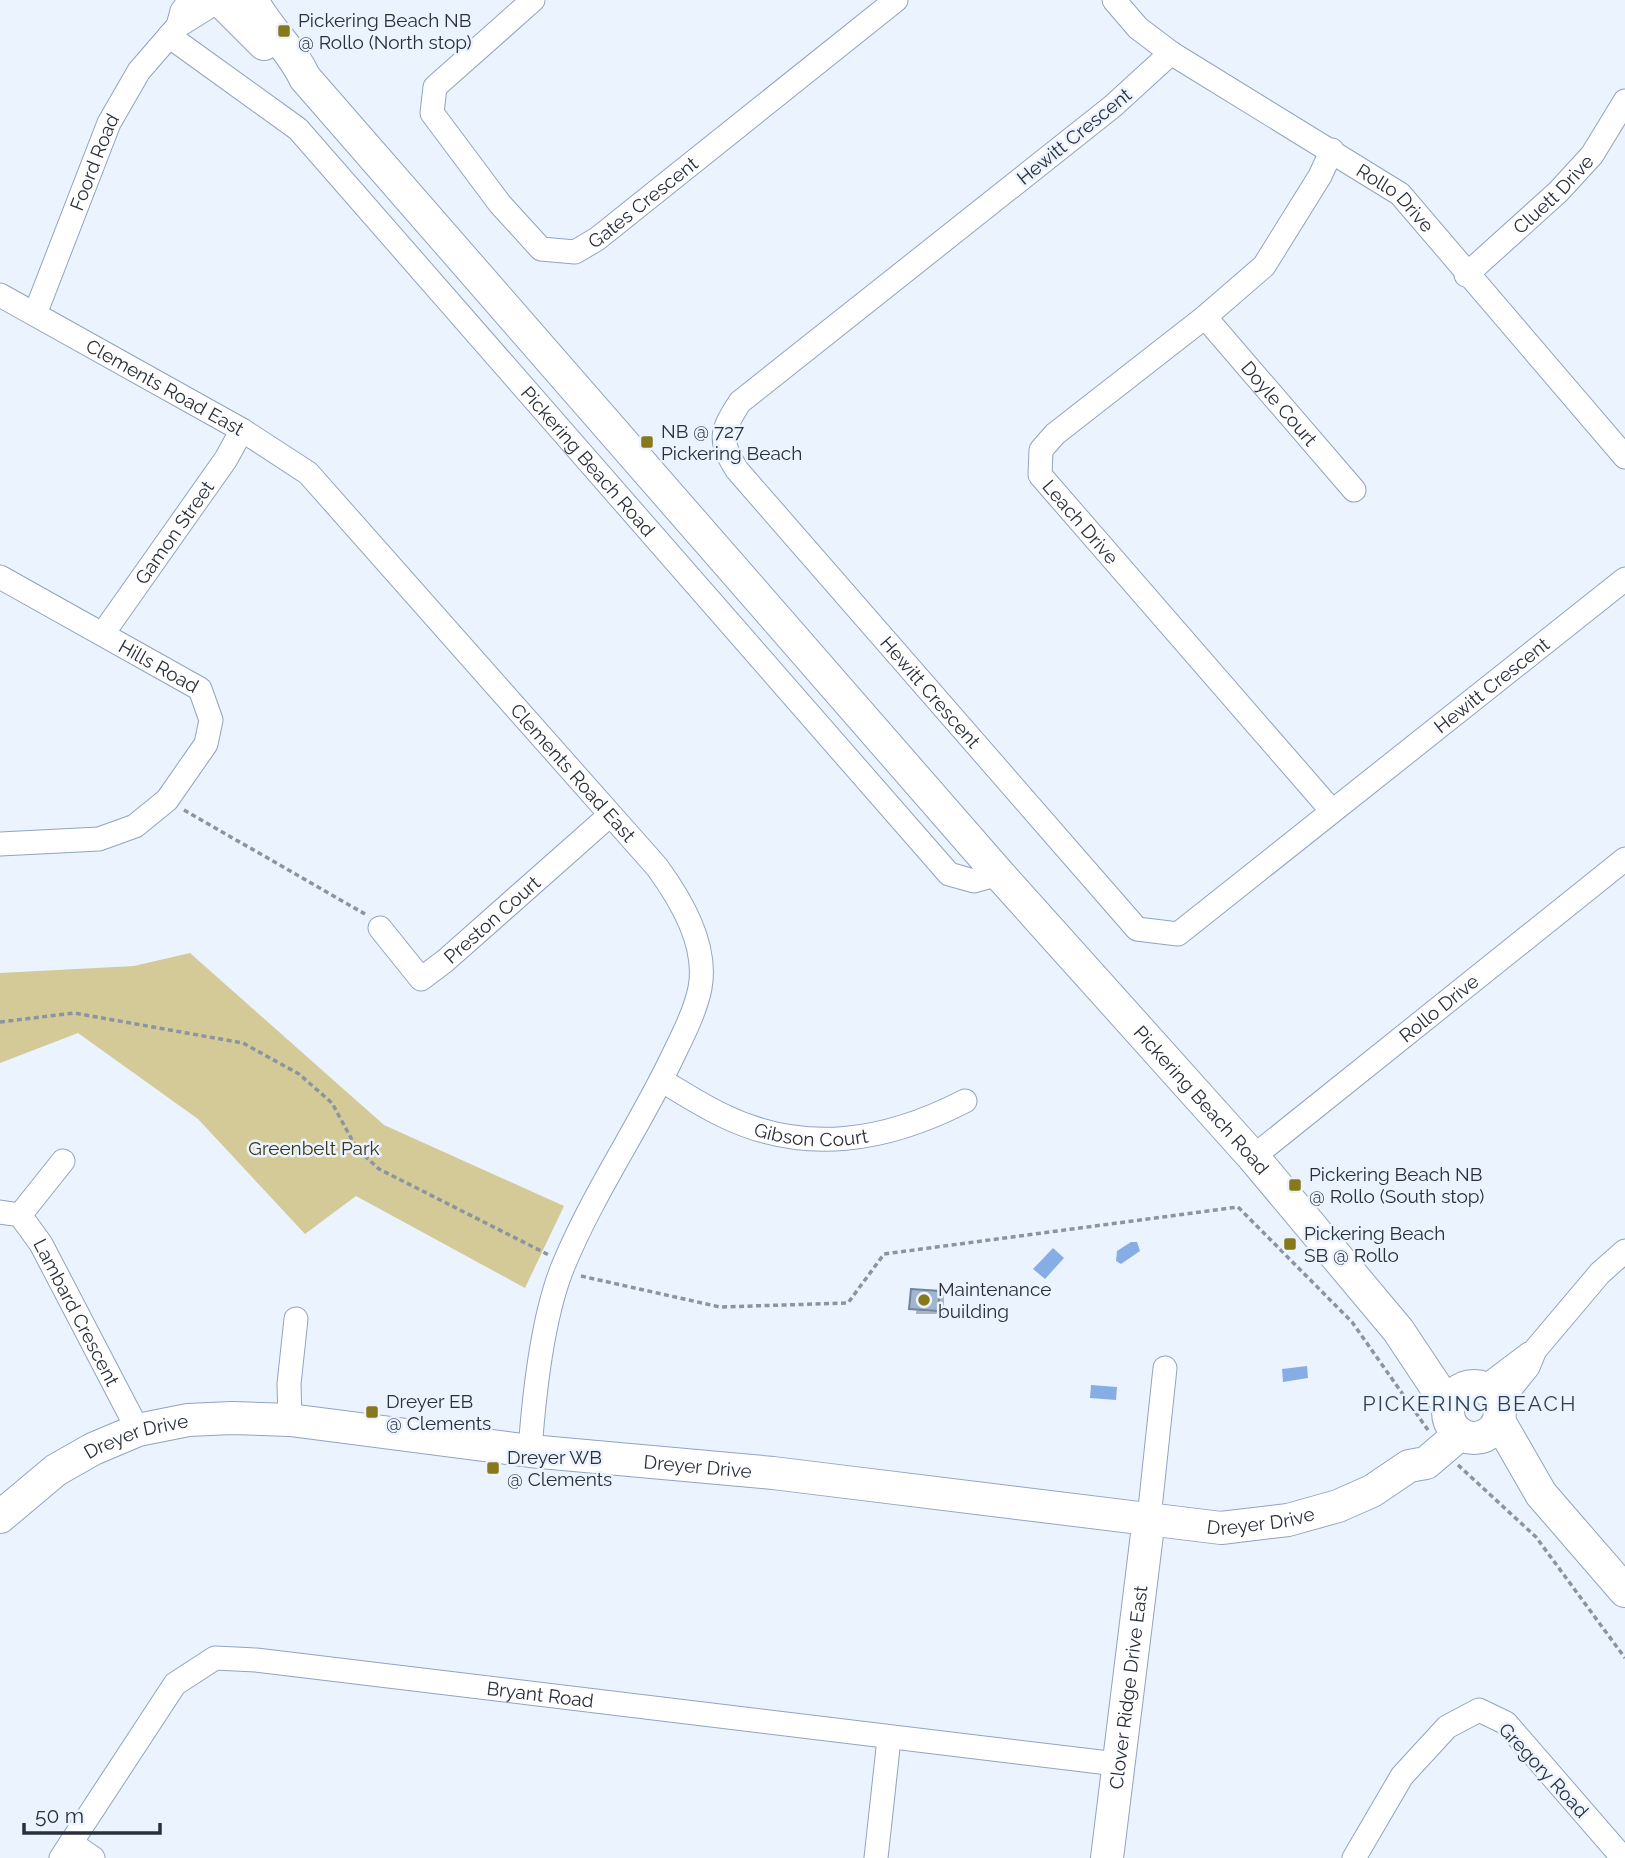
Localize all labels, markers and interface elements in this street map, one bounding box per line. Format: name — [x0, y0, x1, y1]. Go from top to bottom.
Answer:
place label: Pickering Beach NB @ Rollo (North stop) — [298, 9, 472, 53]
marker: Pickering Beach NB @ Rollo (North stop) — [276, 23, 292, 39]
street label: Hewitt Crescent — [1012, 83, 1136, 189]
street label: Foord Road — [65, 110, 123, 213]
street label: Cluett Drive — [1509, 150, 1598, 238]
street label: Gates Crescent — [584, 152, 702, 253]
street label: Rollo Drive — [1353, 159, 1439, 236]
street label: Clements Road East — [82, 334, 248, 440]
street label: Doyle Court — [1237, 357, 1322, 451]
street label: Pickering Beach Road — [517, 382, 660, 541]
place label: NB @ 727 Pickering Beach — [661, 420, 802, 464]
marker: NB @ 727 Pickering Beach — [639, 434, 655, 450]
street label: Leach Drive — [1038, 475, 1123, 568]
street label: Gamon Street — [130, 476, 219, 588]
street label: Hewitt Crescent — [876, 632, 985, 753]
street label: Hewitt Crescent — [1430, 632, 1554, 737]
street label: Hills Road — [115, 635, 203, 697]
street label: Clements Road East — [506, 699, 641, 847]
street label: Preston Court — [439, 871, 545, 968]
street label: Rollo Drive — [1395, 970, 1483, 1047]
street label: Pickering Beach Road — [1129, 1021, 1274, 1179]
street label: Gibson Court — [752, 1118, 870, 1150]
park label: Greenbelt Park — [248, 1137, 380, 1159]
place label: Pickering Beach NB @ Rollo (South stop) — [1309, 1163, 1484, 1207]
marker: Pickering Beach NB @ Rollo (South stop) — [1287, 1177, 1303, 1193]
place label: Pickering Beach SB @ Rollo — [1304, 1222, 1445, 1266]
street label: Lambard Crescent — [29, 1235, 124, 1390]
marker: Pickering Beach SB @ Rollo — [1282, 1236, 1298, 1252]
place label: Maintenance building — [938, 1278, 1051, 1322]
marker: Maintenance building — [916, 1292, 932, 1308]
place label: Dreyer EB @ Clements — [386, 1390, 491, 1434]
district label: PICKERING BEACH — [1363, 1391, 1577, 1416]
marker: Dreyer EB @ Clements — [364, 1404, 380, 1420]
street label: Dreyer Drive — [80, 1409, 190, 1463]
place label: Dreyer WB @ Clements — [507, 1446, 612, 1490]
street label: Dreyer Drive — [643, 1450, 753, 1482]
marker: Dreyer WB @ Clements — [485, 1460, 501, 1476]
street label: Dreyer Drive — [1206, 1502, 1317, 1539]
street label: Clover Ridge Drive East — [1105, 1584, 1152, 1790]
street label: Bryant Road — [485, 1677, 595, 1712]
street label: Gregory Road — [1495, 1718, 1593, 1822]
scale bar — [24, 1792, 161, 1836]
text: 50 m — [35, 1803, 84, 1828]

